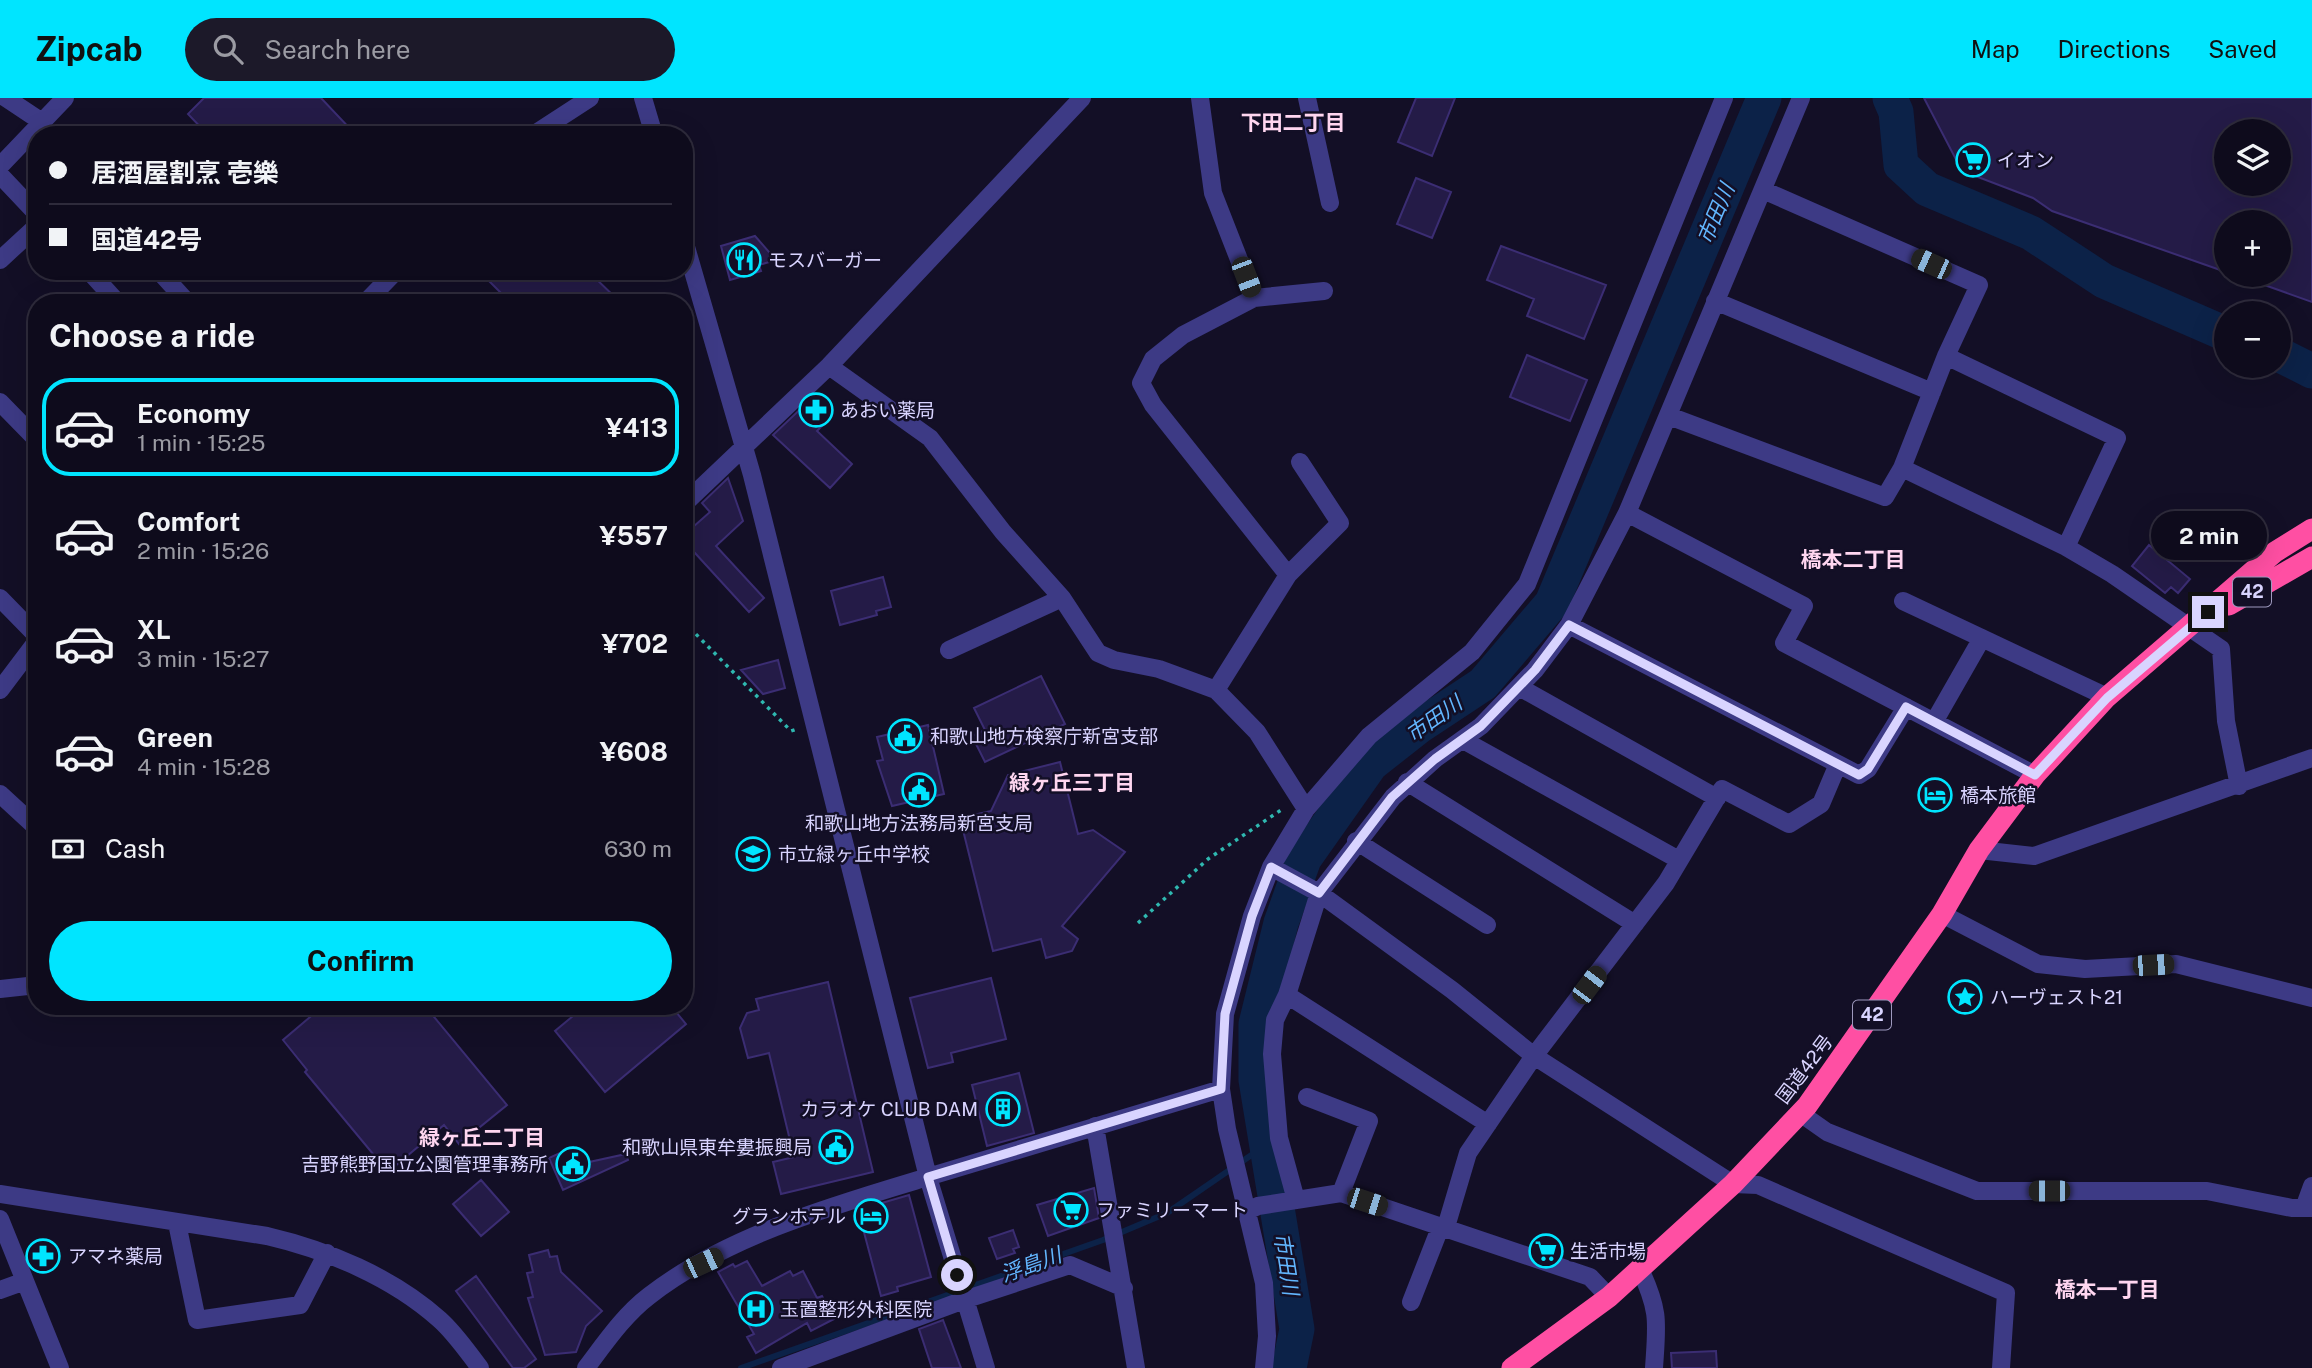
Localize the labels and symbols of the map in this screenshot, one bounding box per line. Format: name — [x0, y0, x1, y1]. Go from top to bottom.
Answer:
district label: 下田二丁目 — [1241, 110, 1346, 135]
supermarket icon: イオン — [1954, 141, 1992, 179]
place label: イオン — [1997, 149, 2054, 171]
water label: 市田川 — [1692, 178, 1740, 248]
restaurant icon: モスバーガー — [725, 241, 763, 279]
car — [1908, 246, 1955, 282]
place label: モスバーガー — [768, 249, 882, 271]
car — [1229, 254, 1264, 300]
pharmacy icon: あおい薬局 — [797, 391, 835, 429]
place label: あおい薬局 — [840, 399, 935, 421]
callout: 2 min — [2150, 510, 2266, 560]
district label: 橋本二丁目 — [1801, 547, 1906, 572]
road number: 42 — [2233, 578, 2271, 606]
route end — [2192, 596, 2224, 628]
water label: 市田川 — [1401, 689, 1468, 747]
public building icon: 和歌山地方検察庁新宮支部 — [886, 717, 924, 755]
place label: 和歌山地方検察庁新宮支部 — [930, 725, 1158, 747]
district label: 緑ヶ丘三丁目 — [1009, 770, 1135, 795]
public building icon: 和歌山地方法務局新宮支局 — [900, 771, 938, 809]
hotel icon: 橋本旅館 — [1916, 776, 1954, 814]
place label: 橋本旅館 — [1960, 784, 2036, 806]
place label: 和歌山地方法務局新宮支局 — [805, 812, 1033, 834]
school or university icon: 市立緑ヶ丘中学校 — [734, 835, 772, 873]
place label: 市立緑ヶ丘中学校 — [778, 843, 930, 865]
car — [2132, 953, 2175, 977]
car — [1568, 962, 1611, 1008]
place icon: ハーヴェスト21 — [1946, 978, 1984, 1016]
place label: ハーヴェスト21 — [1990, 986, 2123, 1008]
road number: 42 — [1853, 1000, 1891, 1030]
street label: 国道42号 — [1771, 1030, 1837, 1108]
building icon: カラオケ CLUB DAM — [984, 1090, 1022, 1128]
place label: カラオケ CLUB DAM — [800, 1098, 978, 1120]
district label: 緑ヶ丘二丁目 — [419, 1125, 545, 1150]
public building icon: 和歌山県東牟婁振興局 — [817, 1128, 855, 1166]
place label: 和歌山県東牟婁振興局 — [622, 1136, 812, 1158]
public building icon: 吉野熊野国立公園管理事務所 — [554, 1145, 592, 1183]
place label: 吉野熊野国立公園管理事務所 — [301, 1153, 548, 1175]
car — [2029, 1181, 2071, 1202]
car — [1344, 1186, 1391, 1218]
supermarket icon: ファミリーマート — [1052, 1191, 1090, 1229]
hotel icon: グランホテル — [852, 1197, 890, 1235]
place label: ファミリーマート — [1096, 1199, 1248, 1221]
place label: グランホテル — [732, 1205, 846, 1227]
water label: 市田川 — [1269, 1231, 1304, 1299]
supermarket icon: 生活市場 — [1527, 1232, 1565, 1270]
pharmacy icon: アマネ薬局 — [24, 1237, 62, 1275]
place label: 生活市場 — [1570, 1240, 1646, 1262]
water label: 浮島川 — [997, 1241, 1067, 1287]
place label: アマネ薬局 — [68, 1245, 163, 1267]
car — [680, 1245, 727, 1281]
route start — [941, 1259, 973, 1291]
district label: 橋本一丁目 — [2055, 1277, 2160, 1302]
hospital icon: 玉置整形外科医院 — [737, 1290, 775, 1328]
place label: 玉置整形外科医院 — [780, 1298, 932, 1320]

